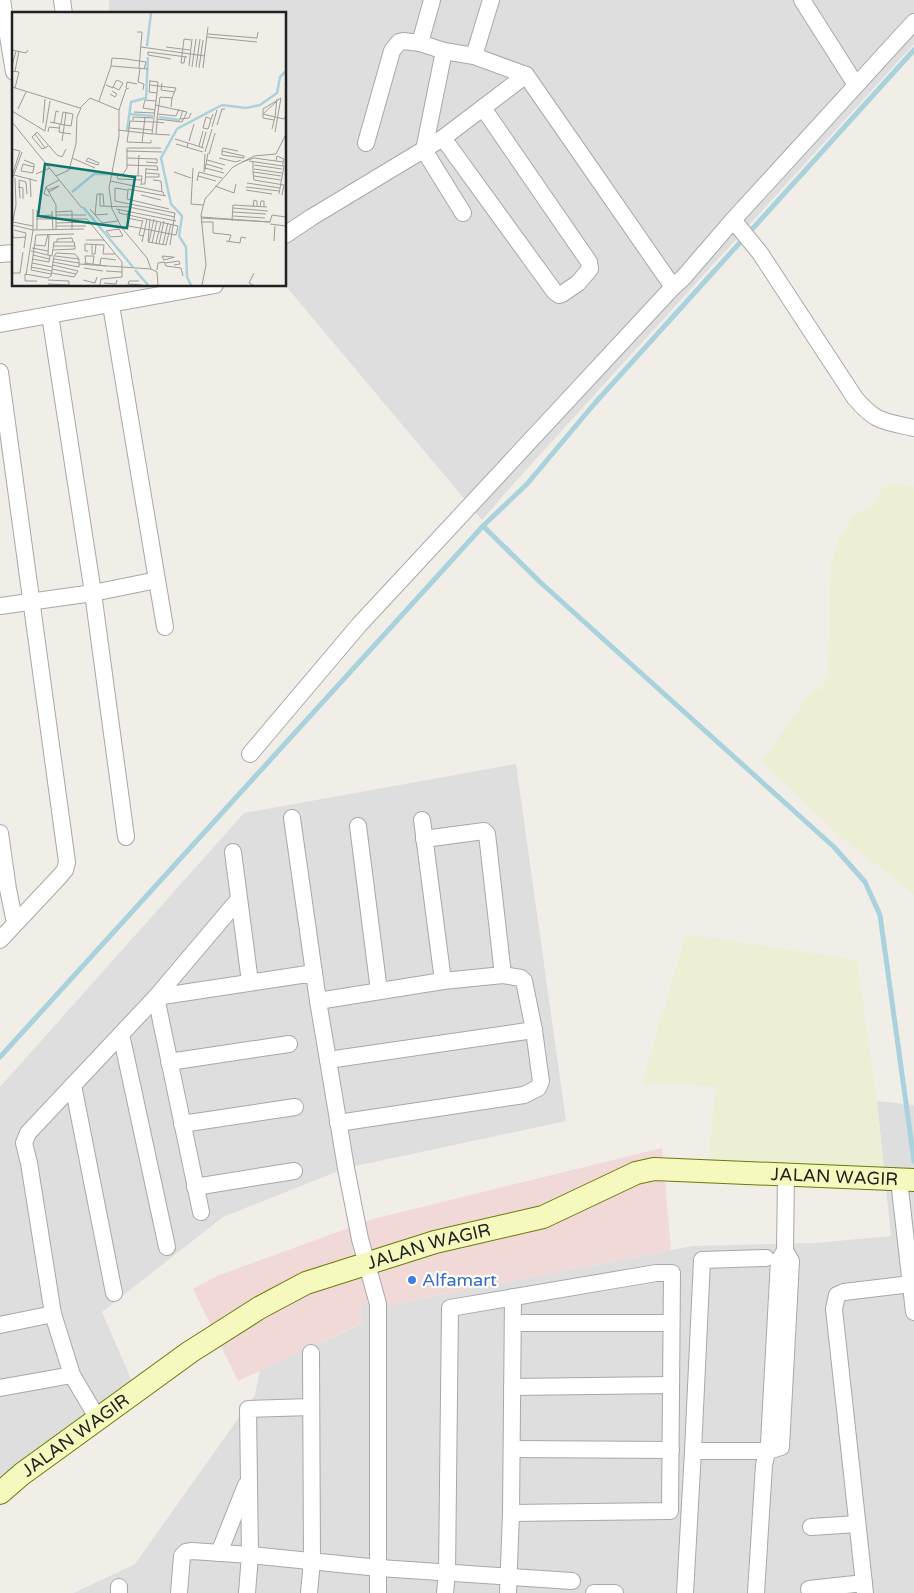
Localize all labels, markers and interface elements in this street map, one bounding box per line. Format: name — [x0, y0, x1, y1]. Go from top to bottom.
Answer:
inset map — [12, 12, 286, 286]
street label: JALAN WAGIR — [770, 1163, 899, 1190]
street label: JALAN WAGIR — [364, 1219, 493, 1274]
place label: Alfamart — [422, 1269, 497, 1291]
marker: Alfamart — [406, 1274, 418, 1286]
street label: JALAN WAGIR — [17, 1389, 133, 1482]

